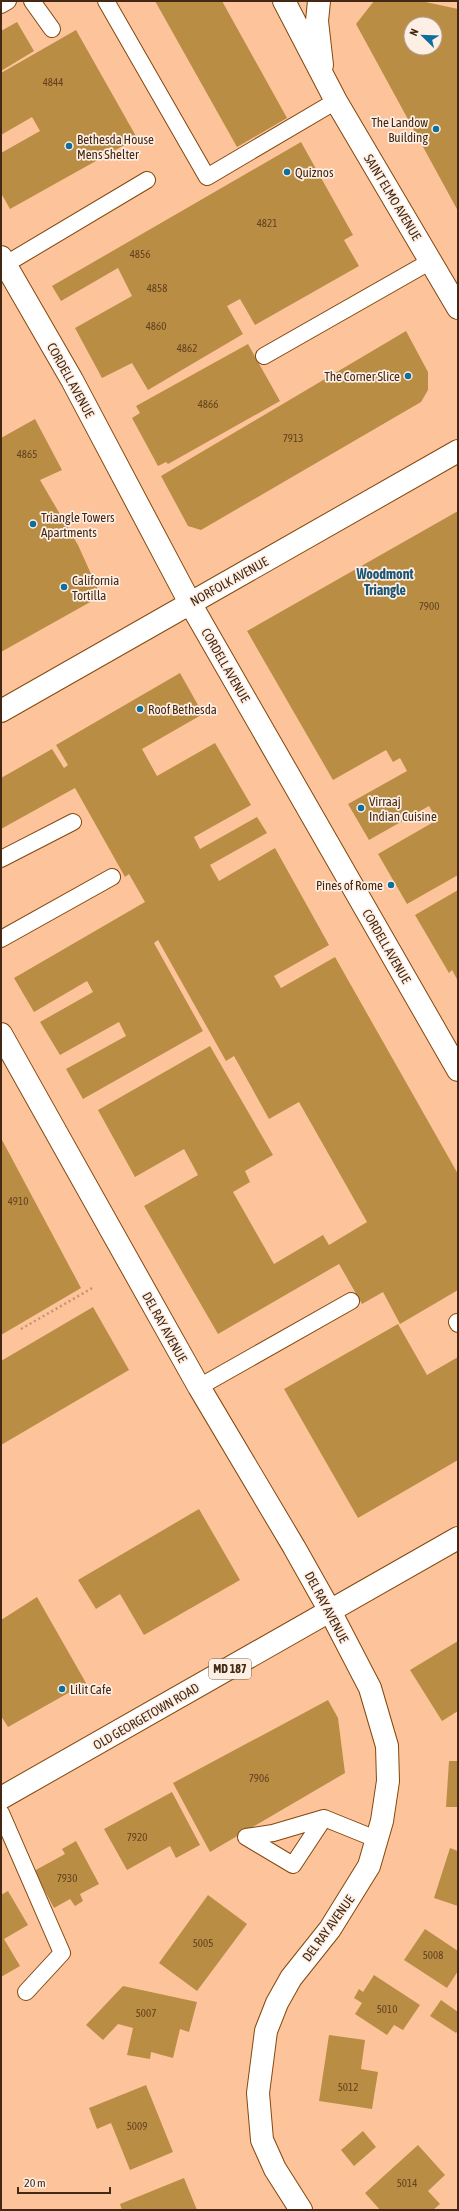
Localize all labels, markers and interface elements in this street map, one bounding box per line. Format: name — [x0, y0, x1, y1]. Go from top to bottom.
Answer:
north arrow — [403, 16, 443, 56]
text: N — [407, 27, 421, 37]
house number: 4844 — [43, 76, 63, 88]
place label: The Landow Building — [371, 115, 428, 145]
marker: The Landow Building — [431, 124, 441, 134]
place label: Bethesda House Mens Shelter — [77, 132, 154, 162]
marker: Bethesda House Mens Shelter — [64, 141, 74, 151]
street label: SAINT ELMO AVENUE — [361, 151, 424, 243]
place label: Quiznos — [295, 165, 334, 180]
marker: Quiznos — [282, 167, 292, 177]
house number: 4821 — [257, 217, 277, 229]
house number: 4856 — [130, 248, 150, 260]
house number: 4858 — [147, 282, 167, 294]
house number: 4860 — [146, 320, 166, 332]
street label: CORDELL AVENUE — [44, 340, 98, 421]
house number: 4862 — [177, 342, 197, 354]
place label: The Corner Slice — [324, 369, 400, 384]
marker: The Corner Slice — [403, 371, 413, 381]
house number: 4866 — [198, 398, 218, 410]
house number: 7913 — [283, 432, 303, 444]
house number: 4865 — [17, 448, 37, 460]
place label: Triangle Towers Apartments — [41, 510, 115, 540]
marker: Triangle Towers Apartments — [28, 519, 38, 529]
street label: NORFOLK AVENUE — [188, 554, 271, 609]
district label: Woodmont Triangle — [355, 566, 414, 598]
place label: California Tortilla — [72, 573, 119, 603]
marker: California Tortilla — [59, 582, 69, 592]
house number: 7900 — [419, 600, 439, 612]
street label: CORDELL AVENUE — [198, 625, 253, 705]
place label: Roof Bethesda — [148, 702, 217, 717]
marker: Roof Bethesda — [135, 704, 145, 714]
place label: Virraaj Indian Cuisine — [369, 794, 437, 824]
marker: Virraaj Indian Cuisine — [356, 803, 366, 813]
place label: Pines of Rome — [316, 878, 383, 893]
marker: Pines of Rome — [386, 880, 396, 890]
street label: CORDELL AVENUE — [359, 906, 414, 986]
house number: 4910 — [8, 1195, 28, 1207]
street label: DEL RAY AVENUE — [139, 1289, 190, 1366]
street label: DEL RAY AVENUE — [302, 1569, 352, 1646]
road number: MD 187 — [209, 1659, 251, 1679]
street label: OLD GEORGETOWN ROAD — [91, 1680, 202, 1753]
place label: Lilit Cafe — [70, 1682, 111, 1697]
marker: Lilit Cafe — [57, 1684, 67, 1694]
house number: 7906 — [249, 1772, 269, 1784]
house number: 7920 — [127, 1831, 147, 1843]
house number: 7930 — [57, 1872, 77, 1884]
street label: DEL RAY AVENUE — [299, 1892, 358, 1964]
house number: 5005 — [193, 1937, 213, 1949]
house number: 5008 — [423, 1949, 443, 1961]
house number: 5010 — [377, 2003, 397, 2015]
house number: 5007 — [136, 2007, 156, 2019]
house number: 5012 — [338, 2081, 358, 2093]
house number: 5009 — [127, 2120, 147, 2132]
scale bar — [18, 2169, 110, 2195]
text: 20 m — [24, 2176, 46, 2190]
house number: 5014 — [397, 2177, 417, 2189]

